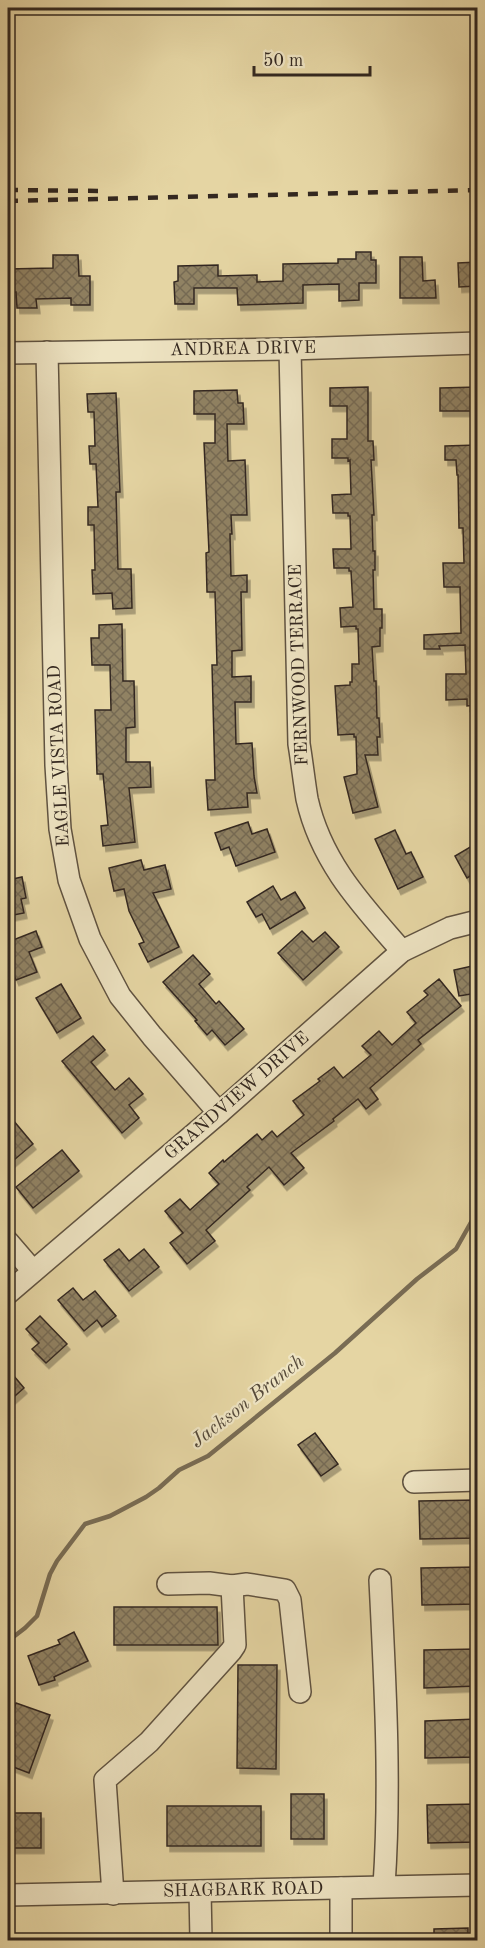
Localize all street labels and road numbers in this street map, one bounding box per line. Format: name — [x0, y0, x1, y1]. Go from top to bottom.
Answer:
street label: ANDREA DRIVE — [170, 339, 316, 359]
street label: FERNWOOD TERRACE — [286, 564, 312, 766]
street label: EAGLE VISTA ROAD — [45, 664, 73, 848]
street label: GRANDVIEW DRIVE — [161, 1029, 313, 1163]
street label: SHAGBARK ROAD — [163, 1880, 323, 1900]

